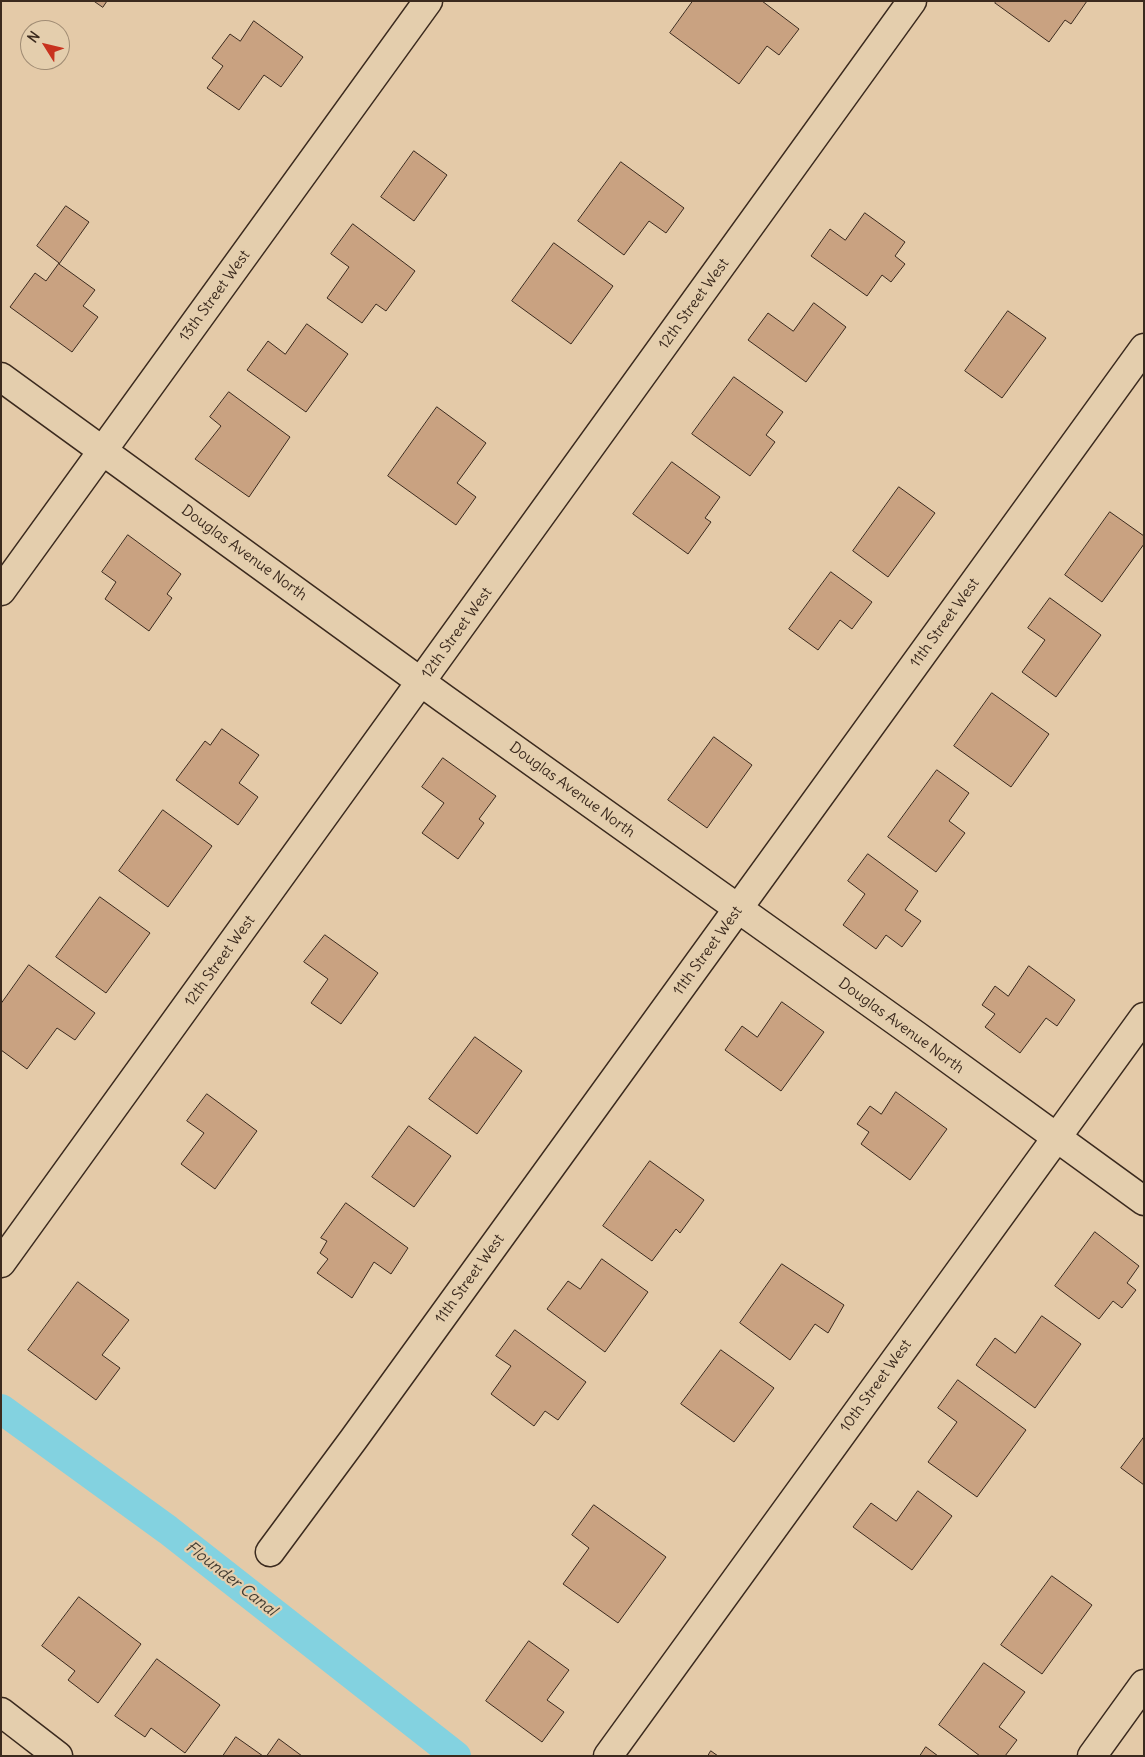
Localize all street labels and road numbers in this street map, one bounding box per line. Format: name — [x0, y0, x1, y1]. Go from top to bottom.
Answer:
street label: 13th Street West — [176, 247, 254, 345]
street label: 12th Street West — [655, 255, 733, 353]
street label: Douglas Avenue North — [178, 501, 310, 605]
street label: 11th Street West — [907, 575, 983, 671]
street label: 12th Street West — [418, 584, 496, 682]
street label: Douglas Avenue North — [506, 738, 638, 842]
street label: 11th Street West — [670, 903, 746, 999]
street label: 12th Street West — [181, 912, 259, 1010]
street label: Douglas Avenue North — [835, 974, 967, 1078]
street label: 11th Street West — [432, 1231, 508, 1327]
street label: 10th Street West — [836, 1336, 916, 1436]

